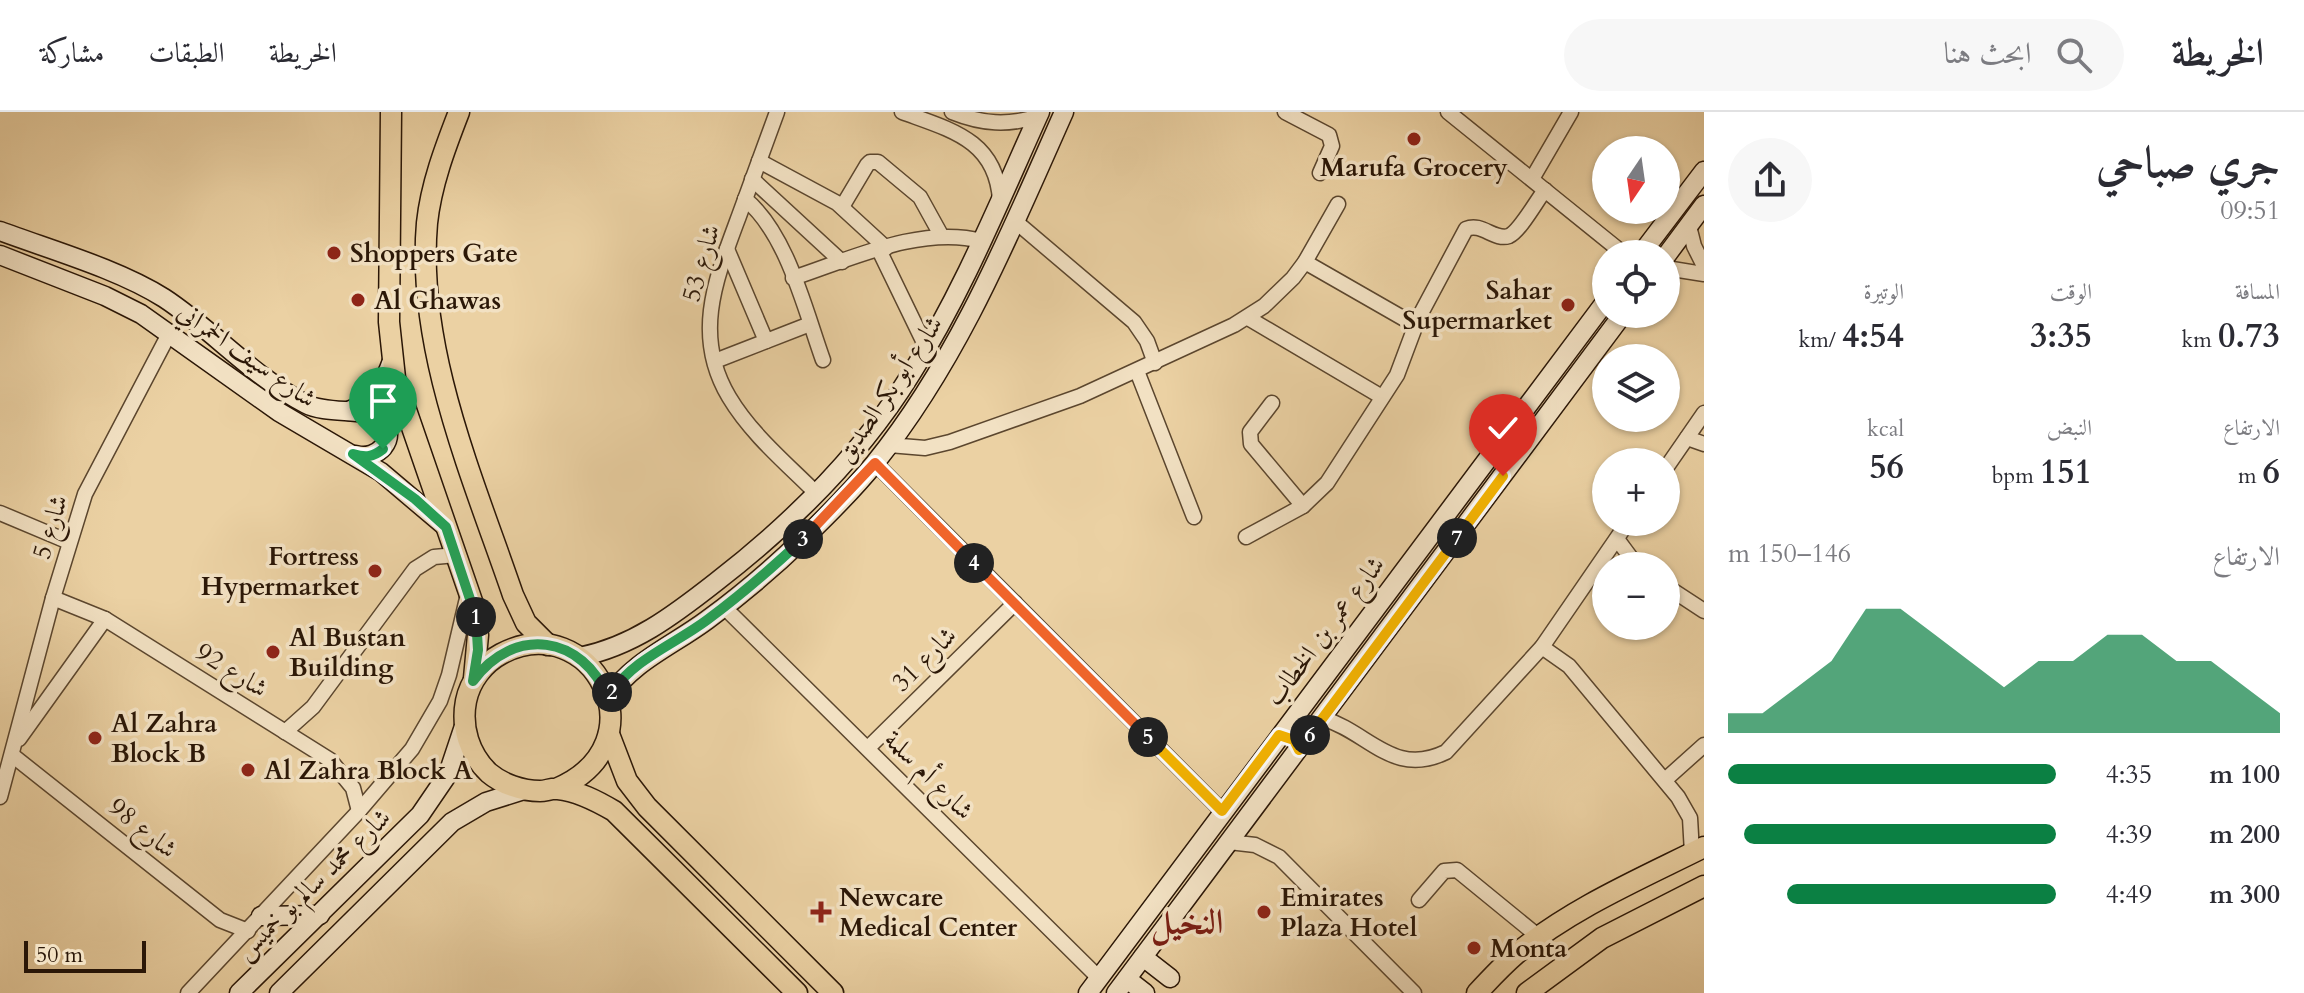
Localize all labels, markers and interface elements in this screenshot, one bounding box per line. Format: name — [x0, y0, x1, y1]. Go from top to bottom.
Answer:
search box — [1564, 19, 2124, 91]
text: الخريطة — [2172, 27, 2264, 79]
text: ابحث هنا — [1943, 33, 2032, 74]
icon: search — [2052, 33, 2096, 77]
text: مشاركة — [40, 34, 104, 72]
text: الطبقات — [148, 34, 225, 72]
text: الخريطة — [269, 34, 337, 72]
marker: Marufa Grocery — [1405, 130, 1423, 148]
text: جري صباحي — [2096, 133, 2280, 193]
north arrow — [1592, 136, 1680, 224]
map controls — [1592, 136, 1680, 640]
button: share — [1728, 138, 1812, 222]
place label: Marufa Grocery — [1320, 150, 1508, 185]
text: 09:51 — [2220, 193, 2280, 228]
street label: شارع 53 — [673, 220, 733, 307]
place label: Shoppers Gate — [350, 236, 518, 271]
button: locate — [1592, 240, 1680, 328]
marker: Shoppers Gate — [325, 244, 343, 262]
place label: Sahar Supermarket — [1402, 273, 1553, 338]
text: الوتيرة — [1863, 277, 1904, 307]
text: الوقت — [2050, 277, 2092, 307]
text: المسافة — [2235, 277, 2280, 307]
place label: Al Ghawas — [374, 283, 501, 318]
marker: Al Ghawas — [349, 291, 367, 309]
street label: شارع سيف الحمراني — [168, 294, 324, 419]
marker: Sahar Supermarket — [1559, 296, 1577, 314]
street label: شارع أبو بكر الصديق — [827, 309, 954, 472]
text: 4:54 — [1842, 313, 1904, 359]
text: 3:35 — [2030, 313, 2092, 359]
text: 0.73 — [2218, 313, 2280, 359]
text: /km — [1798, 325, 1842, 355]
text: km — [2182, 325, 2218, 355]
button: layers — [1592, 344, 1680, 432]
pin — [349, 367, 417, 449]
icon: arrive — [361, 379, 405, 423]
pin — [1469, 394, 1537, 476]
icon: check — [1481, 406, 1525, 450]
text: النبض — [2047, 413, 2092, 443]
text: الارتفاع — [2223, 413, 2280, 443]
text: kcal — [1867, 414, 1904, 444]
text: 56 — [1869, 444, 1904, 490]
button: + — [1592, 448, 1680, 536]
text: 151 — [2040, 449, 2092, 495]
text: 6 — [2263, 449, 2280, 495]
text: bpm — [1992, 461, 2040, 491]
text: m — [2238, 461, 2263, 491]
street label: شارع 5 — [24, 491, 80, 565]
pin: 7 — [1437, 518, 1477, 558]
pin: 3 — [783, 519, 823, 559]
text: 7 — [1451, 523, 1463, 553]
text: 3 — [797, 524, 809, 554]
text: 146–150 m — [1728, 536, 1851, 571]
place label: Fortress Hypermarket — [201, 539, 359, 604]
text: الارتفاع — [2213, 539, 2280, 574]
pin: 4 — [954, 543, 994, 583]
text: 4 — [968, 548, 980, 578]
street label: شارع عمر بن الخطاب — [1257, 549, 1396, 715]
button: − — [1592, 552, 1680, 640]
marker: Fortress Hypermarket — [366, 562, 384, 580]
pin: 1 — [456, 597, 496, 637]
text: 1 — [470, 602, 482, 632]
street label: شارع 31 — [884, 619, 967, 702]
place label: Al Bustan Building — [289, 620, 406, 685]
street label: شارع 92 — [187, 634, 275, 709]
marker: Al Bustan Building — [264, 643, 282, 661]
pin: 2 — [592, 672, 632, 712]
text: 2 — [606, 677, 618, 707]
place label: Al Zahra Block B — [111, 706, 217, 771]
pin: 6 — [1290, 715, 1330, 755]
pin: 5 — [1128, 717, 1168, 757]
text: 6 — [1304, 720, 1316, 750]
street label: شارع أم سلمة — [873, 722, 982, 831]
text: 5 — [1142, 722, 1154, 752]
marker: Al Zahra Block B — [86, 729, 104, 747]
place label: Al Zahra Block A — [264, 753, 473, 788]
text: 4:35 — [2105, 757, 2152, 792]
text: 100 m — [2209, 757, 2280, 792]
marker: Al Zahra Block A — [239, 761, 257, 779]
street label: شارع 98 — [99, 790, 185, 869]
street label: شارع محمد سالم بو خميس — [228, 801, 402, 971]
text: 4:39 — [2105, 817, 2152, 852]
text: 200 m — [2209, 817, 2280, 852]
text: 4:49 — [2105, 877, 2152, 912]
text: 300 m — [2209, 877, 2280, 912]
place label: Newcare Medical Center — [839, 880, 1018, 945]
place label: Emirates Plaza Hotel — [1280, 880, 1418, 945]
district label: النخيل — [1151, 899, 1223, 946]
marker: Newcare Medical Center — [810, 901, 832, 923]
marker: Emirates Plaza Hotel — [1255, 903, 1273, 921]
place label: Monta — [1490, 931, 1567, 966]
scale bar — [24, 937, 146, 973]
marker: Monta — [1465, 939, 1483, 957]
text: 50 m — [36, 940, 83, 970]

